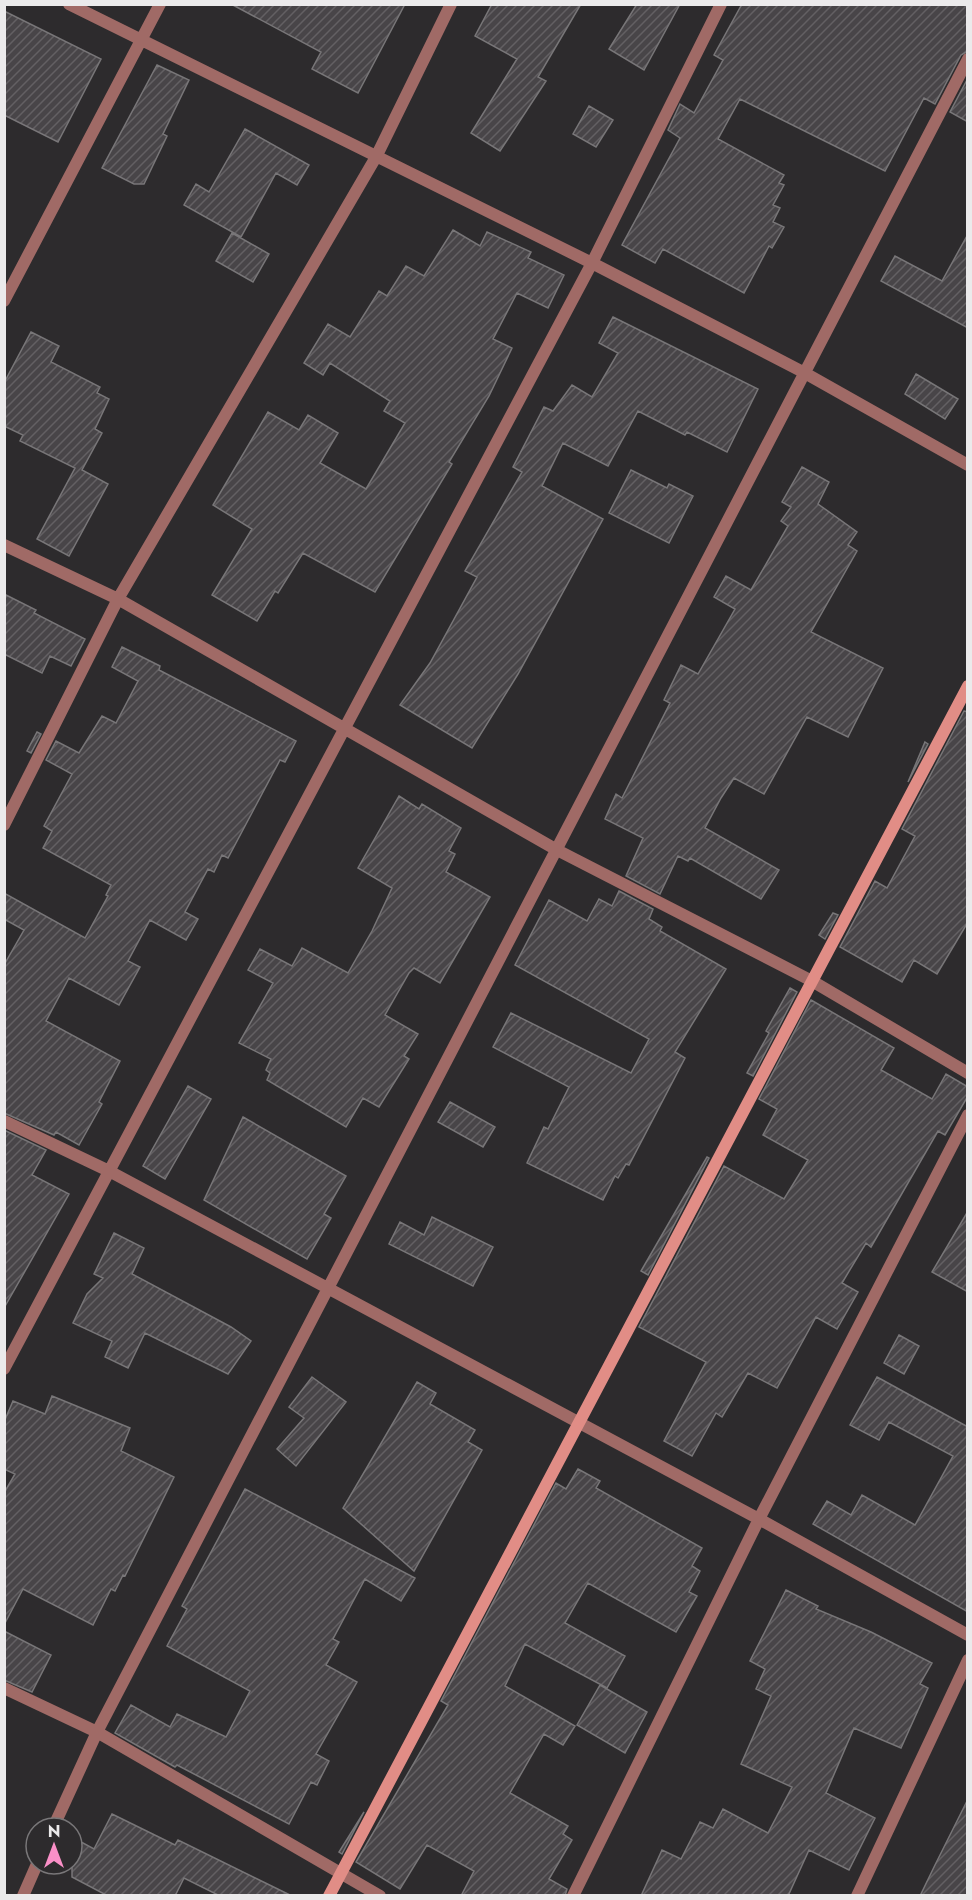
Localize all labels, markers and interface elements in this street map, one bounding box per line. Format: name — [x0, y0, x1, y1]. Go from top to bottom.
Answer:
north arrow — [24, 1816, 84, 1876]
text: N — [48, 1820, 60, 1843]

